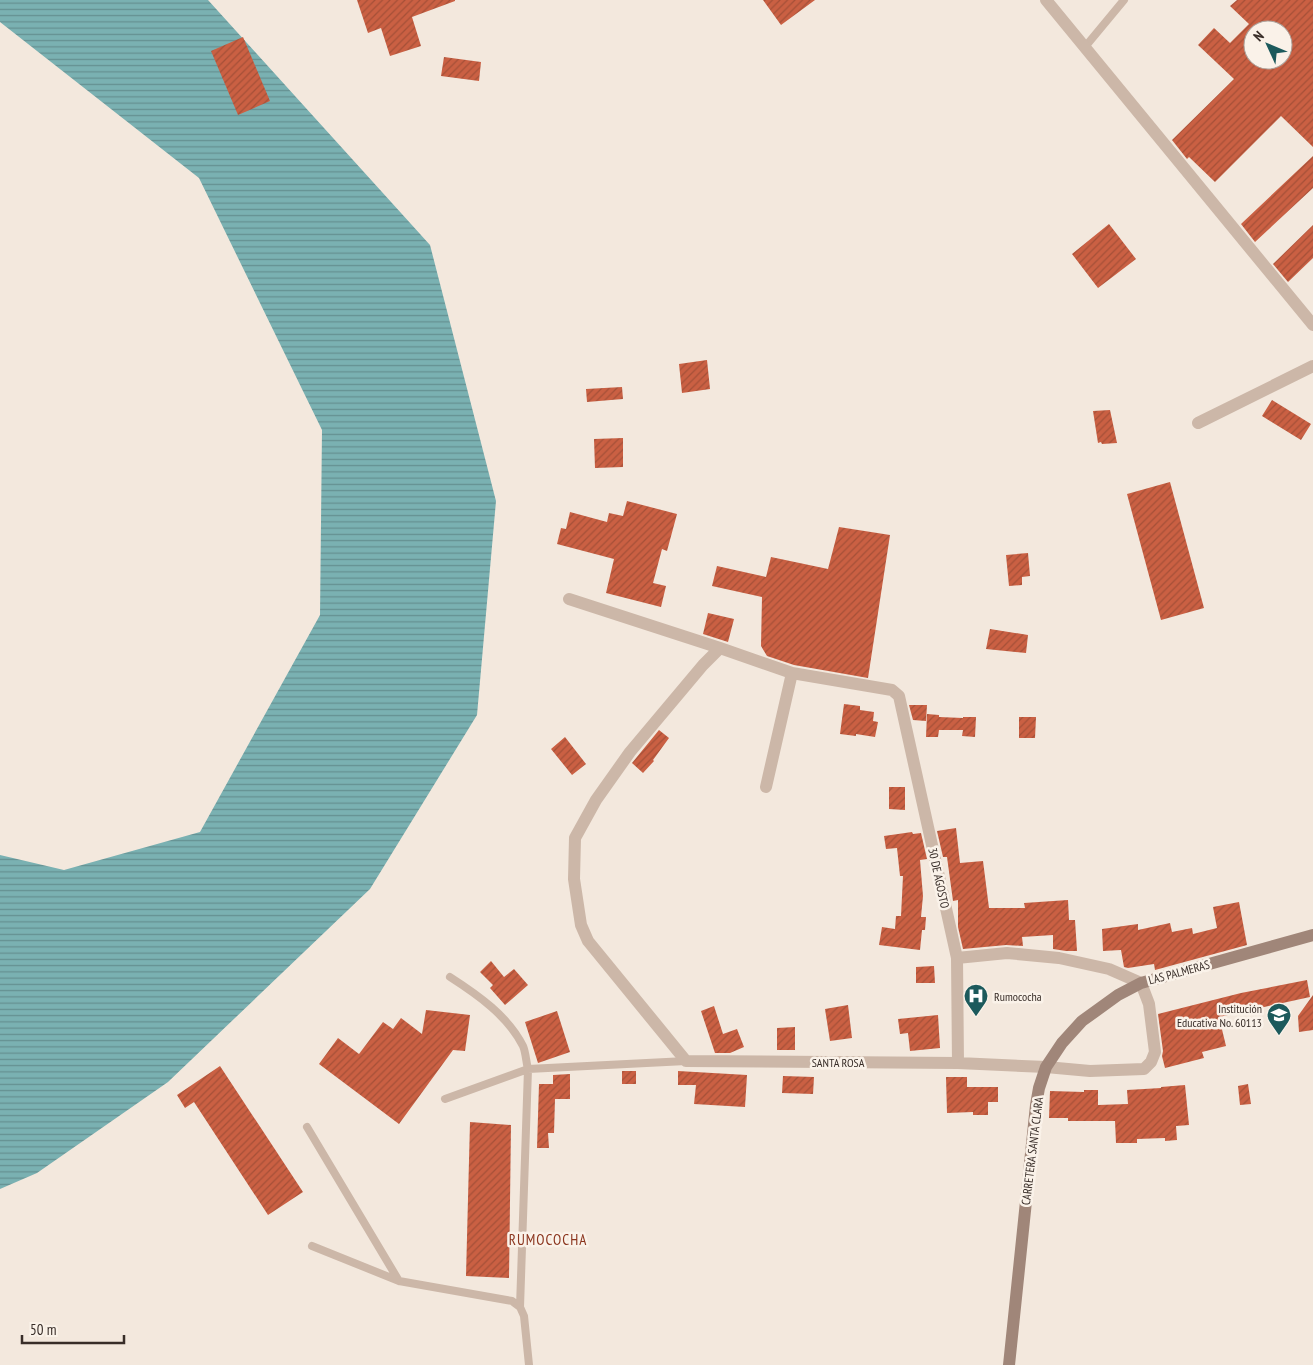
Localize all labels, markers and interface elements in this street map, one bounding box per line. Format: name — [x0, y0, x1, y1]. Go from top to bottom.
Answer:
north arrow — [1243, 20, 1293, 70]
text: N — [1250, 27, 1268, 45]
street label: 30 DE AGOSTO — [925, 846, 953, 910]
street label: LAS PALMERAS — [1147, 957, 1211, 987]
hospital icon: Rumococha — [963, 983, 989, 1017]
place label: Rumococha — [994, 989, 1042, 1004]
place label: Institución Educativa No. 60113 — [1177, 1001, 1262, 1030]
school or university icon: Institución Educativa No. 60113 — [1266, 1002, 1292, 1036]
street label: SANTA ROSA — [812, 1055, 865, 1070]
street label: CARRETERA SANTA CLARA — [1018, 1096, 1046, 1206]
district label: RUMOCOCHA — [509, 1230, 587, 1249]
scale bar — [22, 1312, 125, 1344]
text: 50 m — [30, 1320, 56, 1339]

